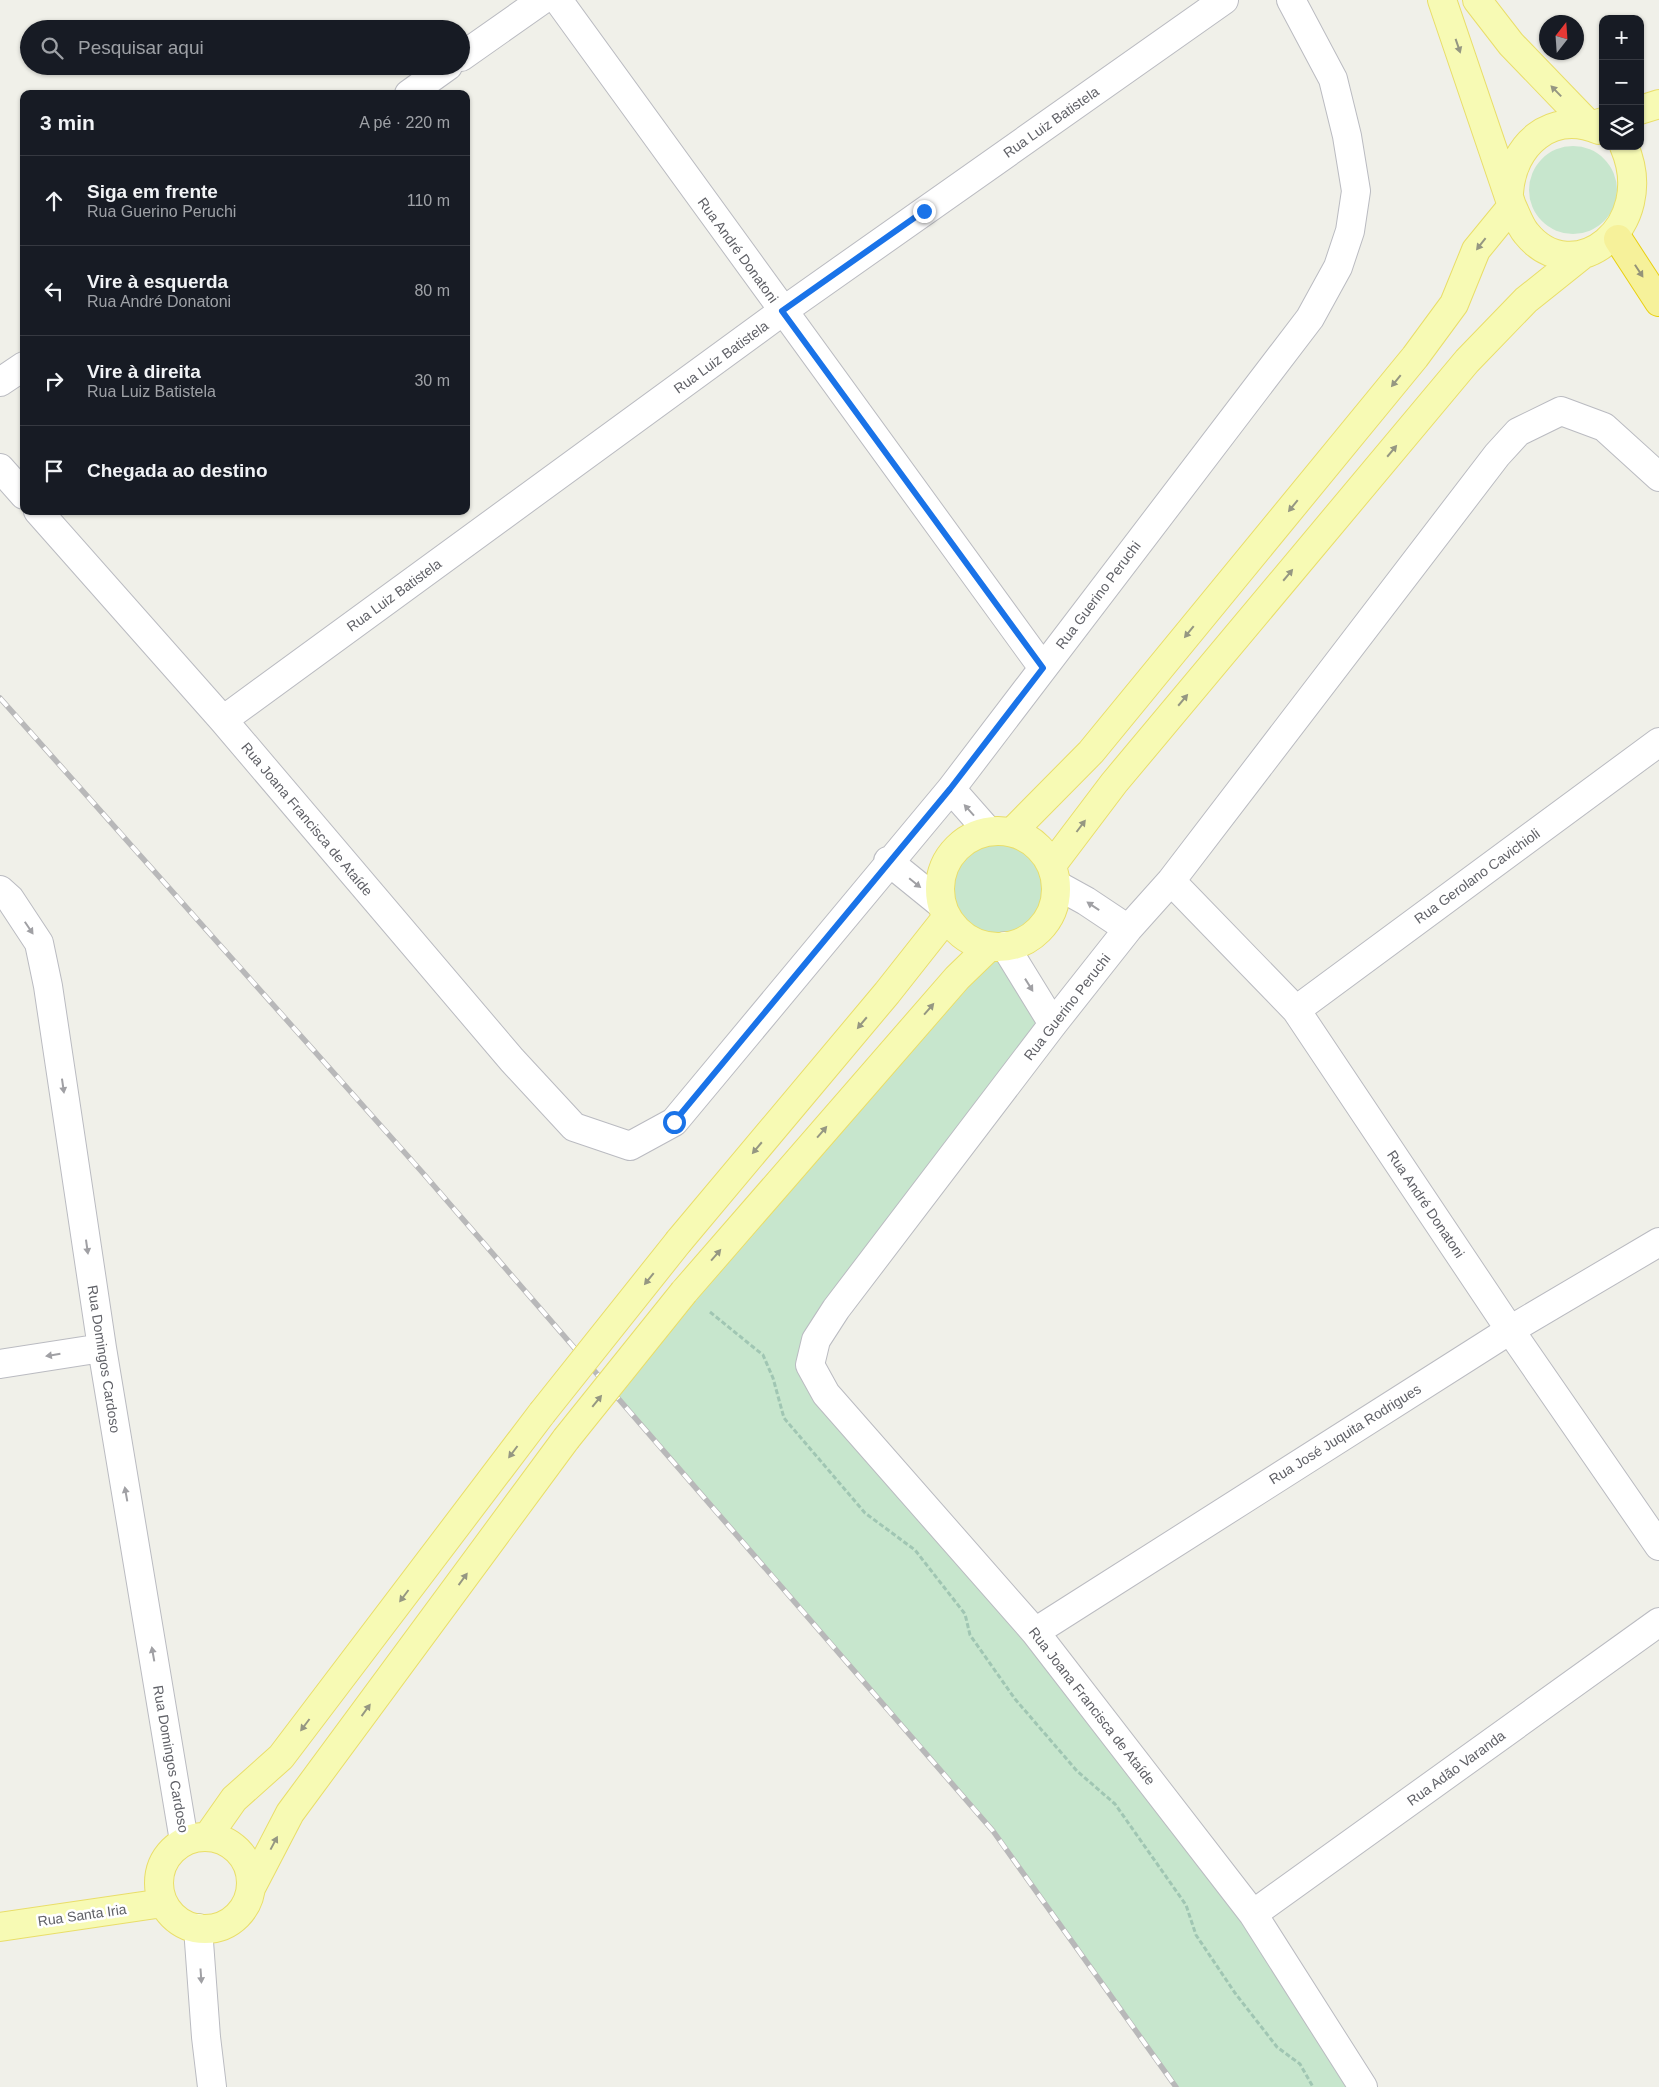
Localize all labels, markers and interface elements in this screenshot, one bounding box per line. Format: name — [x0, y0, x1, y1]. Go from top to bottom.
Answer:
north arrow — [1539, 15, 1584, 60]
map controls — [1599, 15, 1644, 150]
button: + — [1599, 15, 1644, 60]
search box — [20, 20, 470, 75]
icon: search — [38, 34, 66, 62]
text: Pesquisar aqui — [78, 37, 204, 58]
one-way arrow — [1454, 39, 1462, 54]
button: − — [1599, 60, 1644, 105]
street label: Rua Luiz Batistela — [1000, 83, 1102, 161]
one-way arrow — [1550, 85, 1562, 97]
button: layers — [1599, 105, 1644, 150]
text: 3 min — [40, 111, 95, 134]
text: A pé · 220 m — [359, 114, 450, 131]
text: Siga em frente — [87, 181, 218, 202]
icon: ahead — [40, 187, 68, 215]
text: 110 m — [407, 192, 450, 209]
street label: Rua André Donatoni — [694, 194, 782, 306]
route end — [913, 200, 936, 223]
text: Rua Guerino Peruchi — [87, 203, 236, 220]
one-way arrow — [1476, 237, 1487, 250]
one-way arrow — [1634, 264, 1643, 277]
text: Vire à esquerda — [87, 271, 228, 292]
icon: left — [40, 277, 68, 305]
text: 80 m — [414, 282, 450, 299]
text: Rua André Donatoni — [87, 293, 231, 310]
street label: Rua Luiz Batistela — [671, 317, 772, 397]
text: Vire à direita — [87, 361, 201, 382]
icon: right — [40, 367, 68, 395]
text: 30 m — [414, 372, 450, 389]
one-way arrow — [1390, 374, 1401, 387]
text: Rua Luiz Batistela — [87, 383, 216, 400]
one-way arrow — [1386, 444, 1397, 457]
icon: arrive — [40, 457, 68, 485]
text: Chegada ao destino — [87, 460, 268, 481]
one-way arrow — [1287, 499, 1298, 512]
street label: Rua Guerino Peruchi — [1052, 538, 1144, 652]
street label: Rua Luiz Batistela — [344, 555, 445, 635]
one-way arrow — [1282, 569, 1293, 582]
one-way arrow — [1184, 625, 1195, 638]
one-way arrow — [1178, 694, 1189, 707]
street label: Rua Joana Francisca de Ataíde — [238, 739, 376, 899]
one-way arrow — [964, 804, 975, 817]
one-way arrow — [1076, 819, 1086, 833]
street label: Rua Gerolano Cavichioli — [1411, 825, 1543, 927]
one-way arrow — [908, 877, 921, 888]
one-way arrow — [1086, 901, 1100, 911]
one-way arrow — [25, 922, 34, 935]
street label: Rua Guerino Peruchi — [1020, 951, 1114, 1063]
one-way arrow — [1024, 978, 1034, 992]
one-way arrow — [923, 1004, 935, 1016]
one-way arrow — [856, 1016, 867, 1029]
one-way arrow — [59, 1078, 67, 1094]
route start — [663, 1111, 686, 1134]
one-way arrow — [816, 1126, 828, 1138]
one-way arrow — [752, 1141, 763, 1154]
street label: Rua André Donatoni — [1384, 1147, 1468, 1261]
one-way arrow — [83, 1239, 91, 1255]
one-way arrow — [710, 1249, 722, 1261]
one-way arrow — [644, 1272, 654, 1286]
street label: Rua Domingos Cardoso — [84, 1284, 124, 1434]
one-way arrow — [45, 1352, 61, 1360]
street label: Rua José Juquita Rodrigues — [1266, 1381, 1424, 1487]
one-way arrow — [591, 1395, 602, 1408]
one-way arrow — [507, 1445, 518, 1458]
one-way arrow — [122, 1486, 130, 1502]
one-way arrow — [458, 1572, 468, 1586]
one-way arrow — [398, 1589, 409, 1602]
street label: Rua Joana Francisca de Ataíde — [1026, 1624, 1159, 1788]
one-way arrow — [149, 1646, 157, 1662]
street label: Rua Domingos Cardoso — [150, 1684, 192, 1834]
one-way arrow — [361, 1703, 371, 1717]
one-way arrow — [300, 1718, 311, 1731]
street label: Rua Adão Varanda — [1404, 1727, 1508, 1809]
one-way arrow — [270, 1836, 278, 1850]
street label: Rua Santa Iria — [37, 1901, 128, 1929]
one-way arrow — [198, 1969, 206, 1985]

